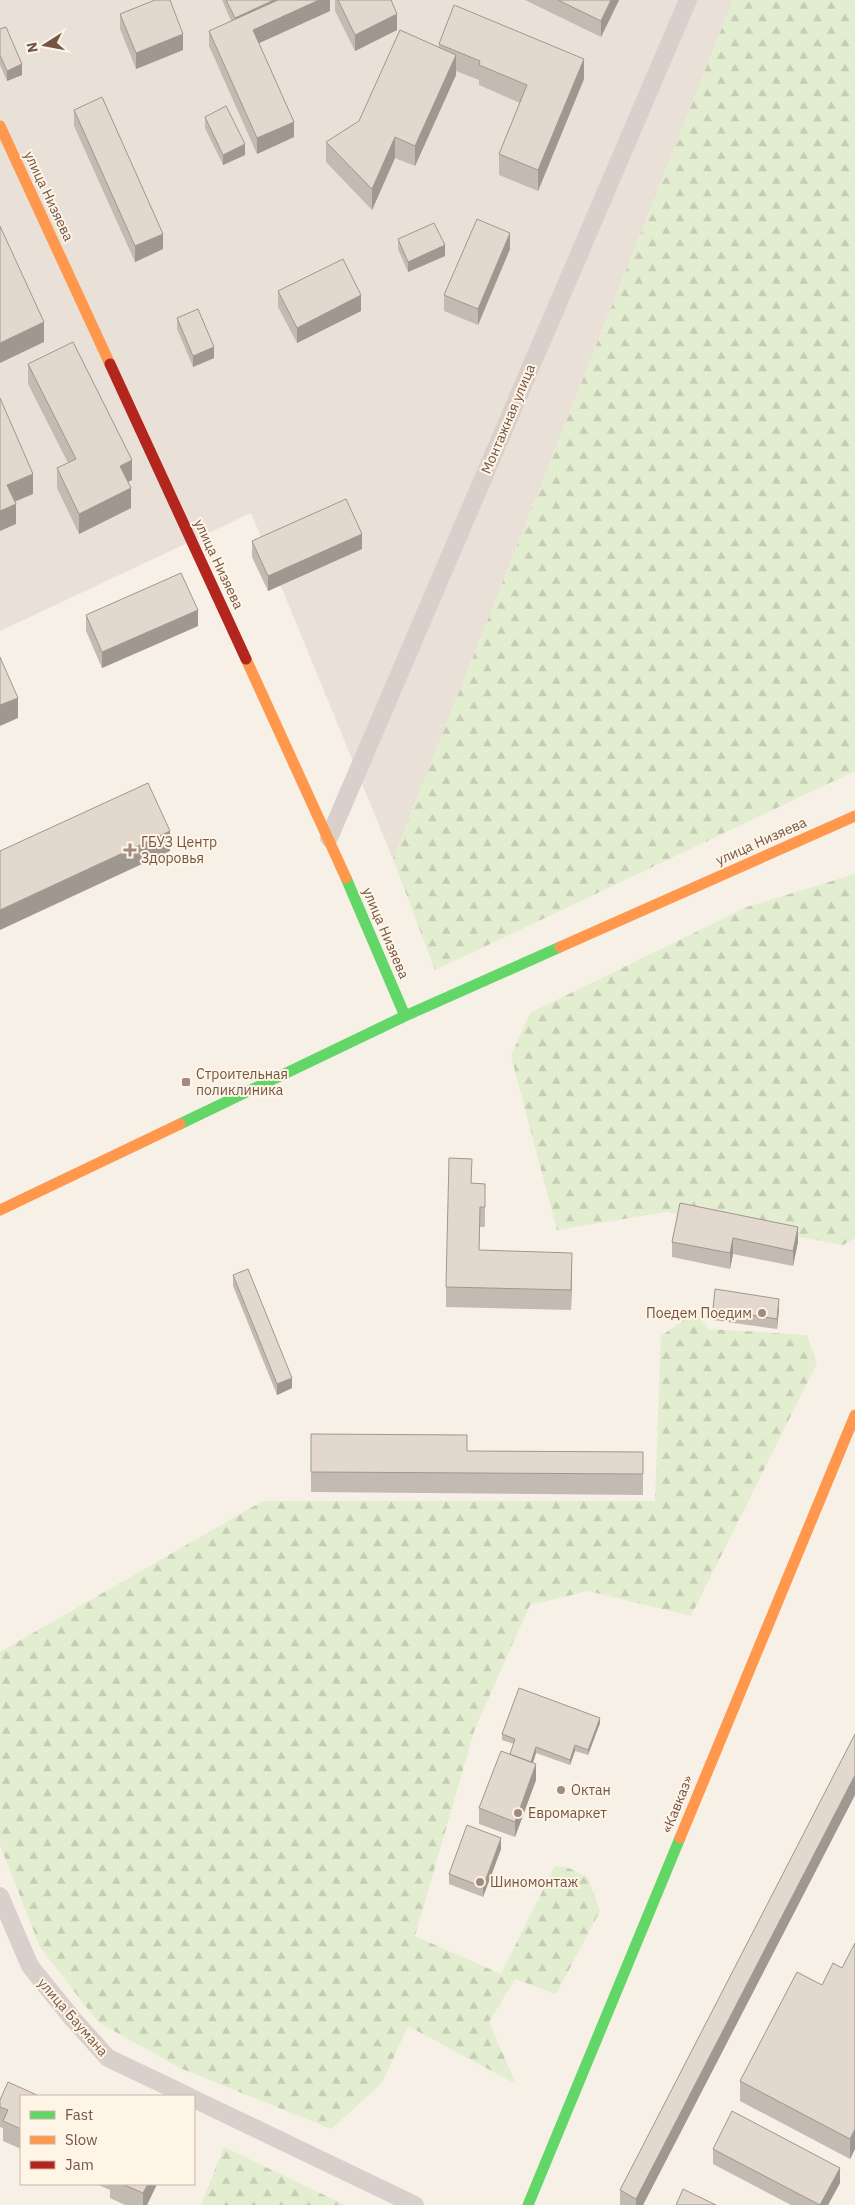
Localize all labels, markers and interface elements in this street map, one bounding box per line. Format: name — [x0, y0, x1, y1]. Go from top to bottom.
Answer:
north arrow — [20, 20, 70, 70]
text: N — [22, 41, 42, 54]
street label: улица Низяева — [20, 148, 78, 244]
street label: Монтажная улица — [477, 361, 539, 477]
street label: улица Низяева — [190, 516, 248, 612]
street label: улица Низяева — [713, 813, 810, 869]
place label: ГБУЗ Центр Здоровья — [141, 833, 217, 867]
marker: ГБУЗ Центр Здоровья — [123, 843, 137, 857]
street label: улица Низяева — [359, 885, 414, 982]
place label: Строительная поликлиника — [196, 1065, 288, 1099]
marker: Строительная поликлиника — [180, 1076, 192, 1088]
place label: Поедем Поедим — [646, 1304, 752, 1322]
marker: Поедем Поедим — [756, 1307, 768, 1319]
street label: «Кавказ» — [657, 1772, 697, 1836]
place label: Октан — [571, 1781, 611, 1799]
marker: Октан — [555, 1784, 567, 1796]
place label: Евромаркет — [528, 1804, 607, 1822]
marker: Евромаркет — [512, 1807, 524, 1819]
place label: Шиномонтаж — [490, 1873, 578, 1891]
marker: Шиномонтаж — [474, 1876, 486, 1888]
street label: улица Баумана — [34, 1974, 112, 2060]
legend — [20, 2095, 195, 2185]
text: Fast — [65, 2105, 93, 2124]
text: Slow — [65, 2130, 98, 2149]
text: Jam — [65, 2155, 94, 2174]

